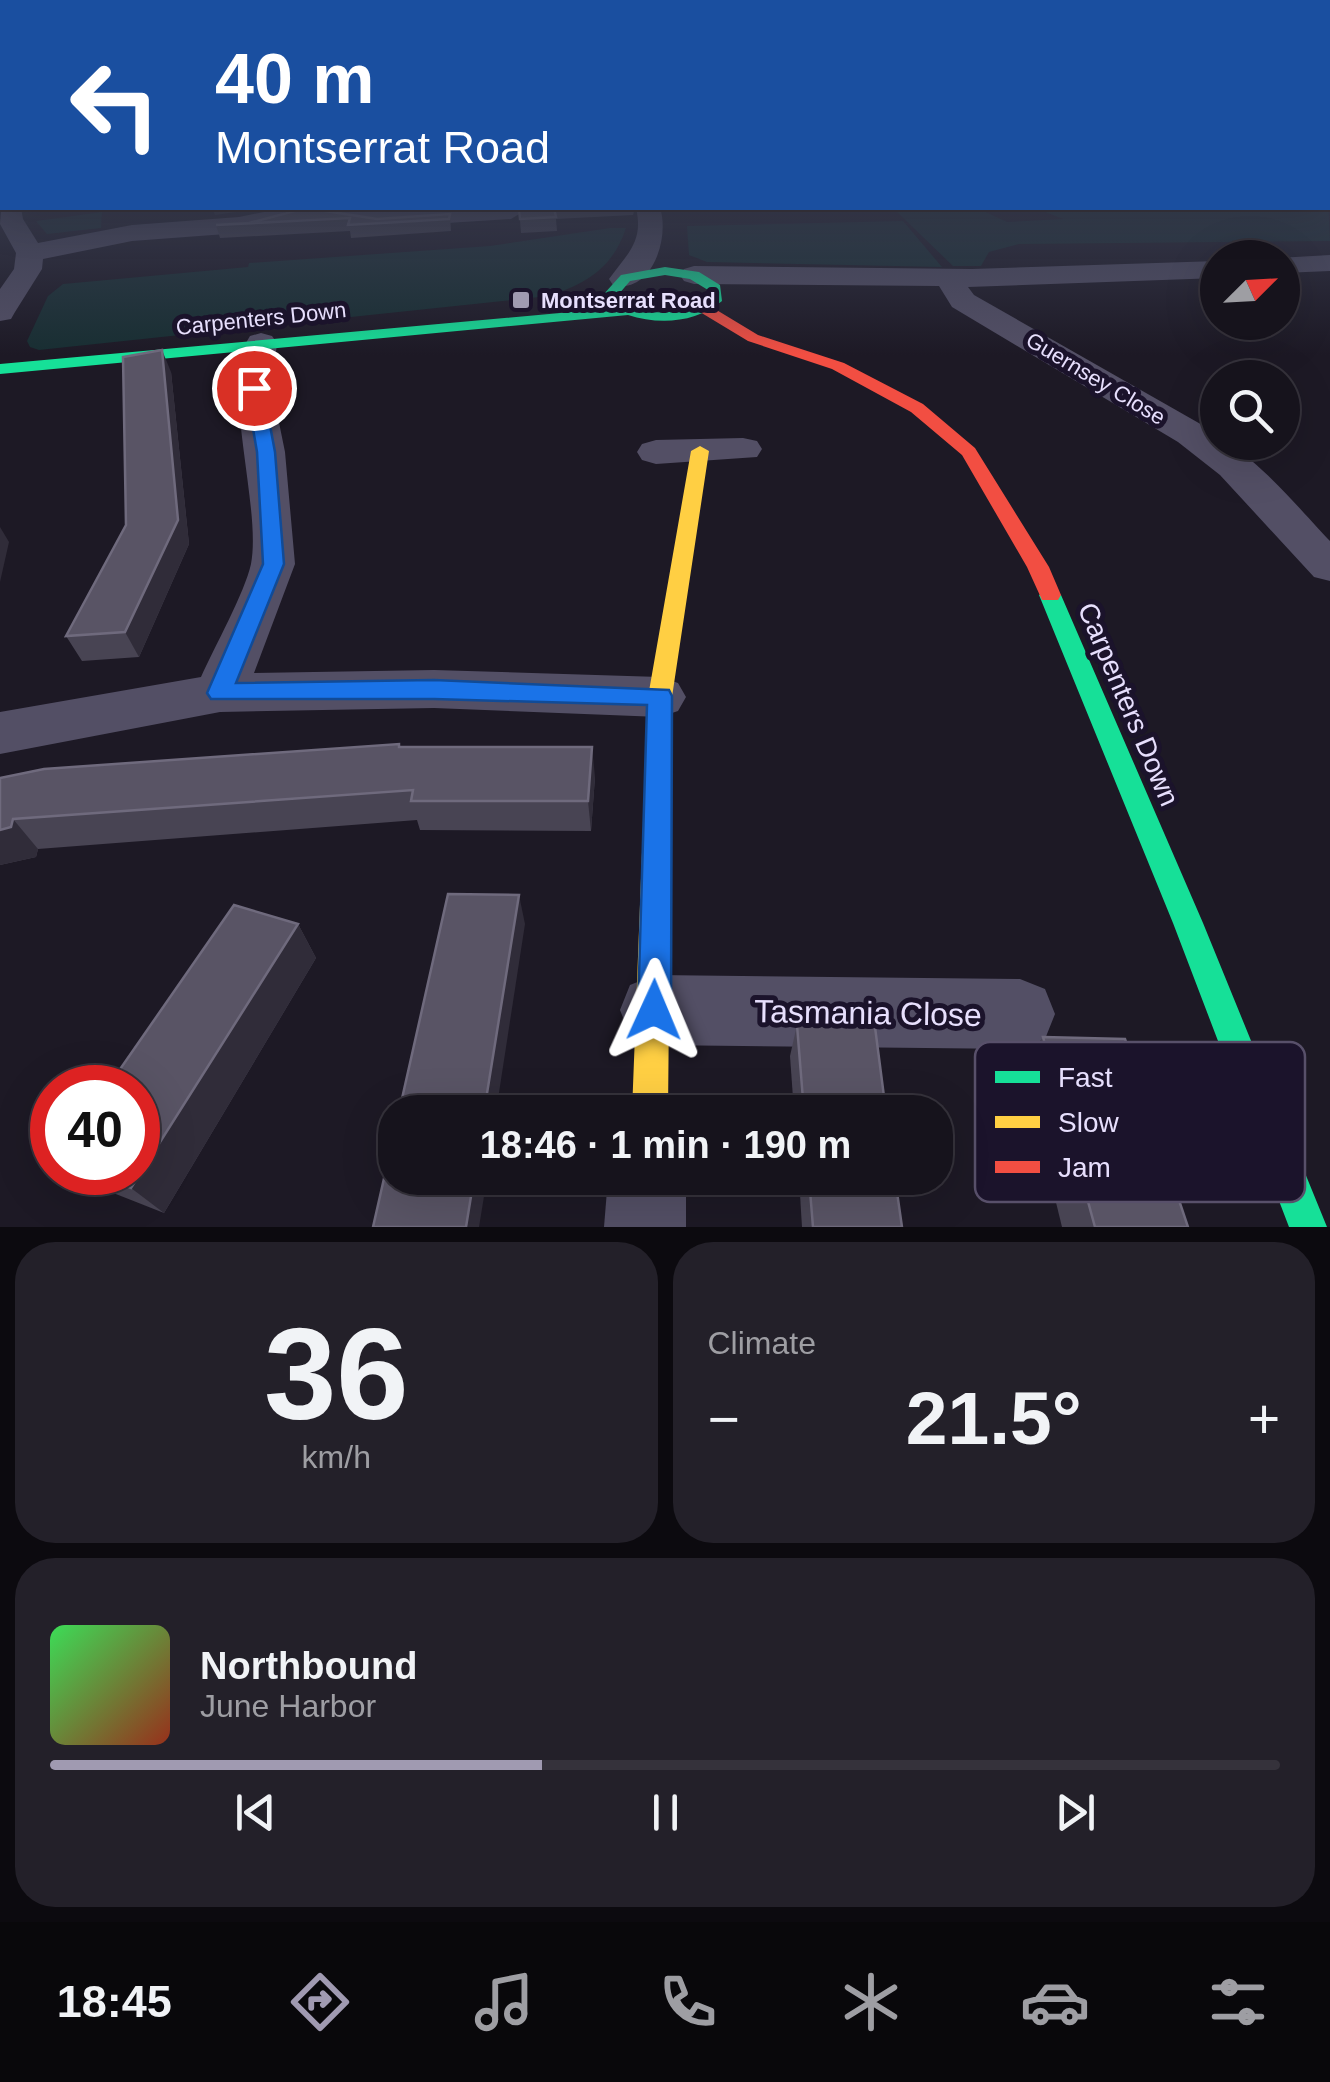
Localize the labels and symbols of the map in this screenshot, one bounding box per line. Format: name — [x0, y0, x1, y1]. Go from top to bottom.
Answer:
north arrow — [1200, 240, 1300, 340]
place label: Montserrat Road — [541, 288, 716, 313]
marker: Montserrat Road — [510, 289, 532, 311]
street label: Carpenters Down — [175, 297, 347, 340]
street label: Guernsey Close — [1022, 327, 1170, 430]
pin — [212, 346, 297, 431]
street label: Carpenters Down — [1072, 598, 1185, 811]
position arrow — [602, 958, 706, 1062]
street label: Tasmania Close — [754, 993, 982, 1033]
legend — [975, 1042, 1305, 1202]
text: Fast — [1058, 1062, 1113, 1093]
speed limit sign: 40 — [30, 1065, 160, 1195]
text: Slow — [1058, 1107, 1119, 1138]
text: Jam — [1058, 1152, 1111, 1183]

